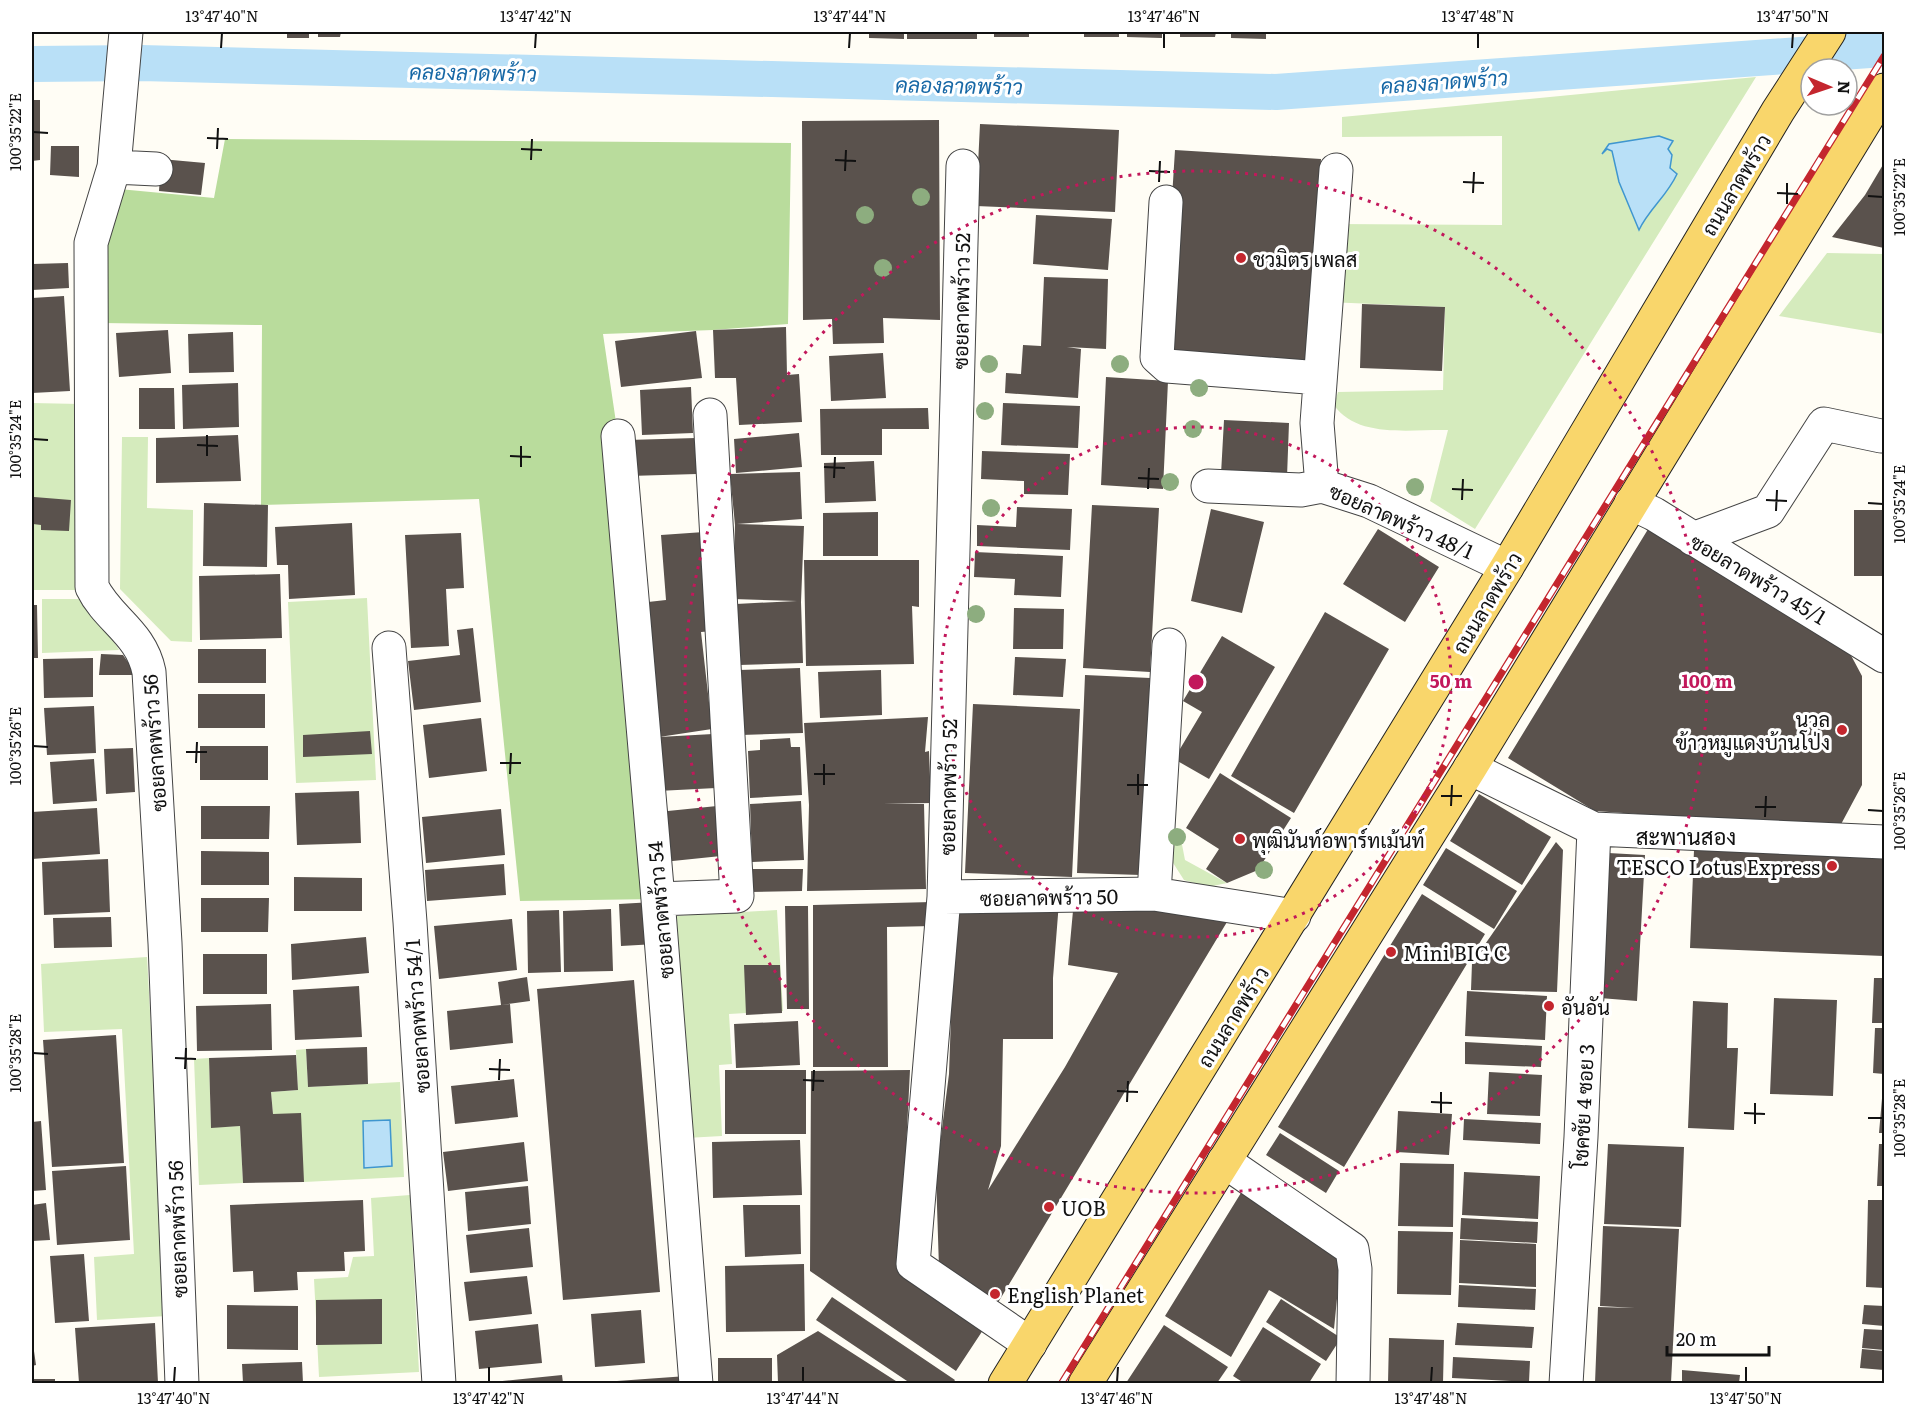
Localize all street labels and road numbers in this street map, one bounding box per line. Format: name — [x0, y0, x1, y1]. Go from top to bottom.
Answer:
street label: ถนนลาดพร้าว — [1693, 127, 1777, 241]
street label: ซอยลาดพร้าว 52 — [944, 232, 976, 370]
street label: ซอยลาดพร้าว 48/1 — [1325, 475, 1479, 565]
street label: ซอยลาดพร้าว 45/1 — [1685, 525, 1833, 631]
street label: ถนนลาดพร้าว — [1444, 545, 1528, 659]
street label: ซอยลาดพร้าว 56 — [133, 673, 173, 813]
street label: ซอยลาดพร้าว 52 — [931, 718, 963, 856]
street label: ซอยลาดพร้าว 54 — [638, 840, 680, 980]
street label: ซอยลาดพร้าว 50 — [980, 880, 1118, 912]
street label: ซอยลาดพร้าว 54/1 — [396, 938, 436, 1094]
street label: ถนนลาดพร้าว — [1189, 960, 1275, 1072]
street label: โชคชัย 4 ซอย 3 — [1564, 1043, 1600, 1170]
street label: ซอยลาดพร้าว 56 — [159, 1159, 193, 1298]

